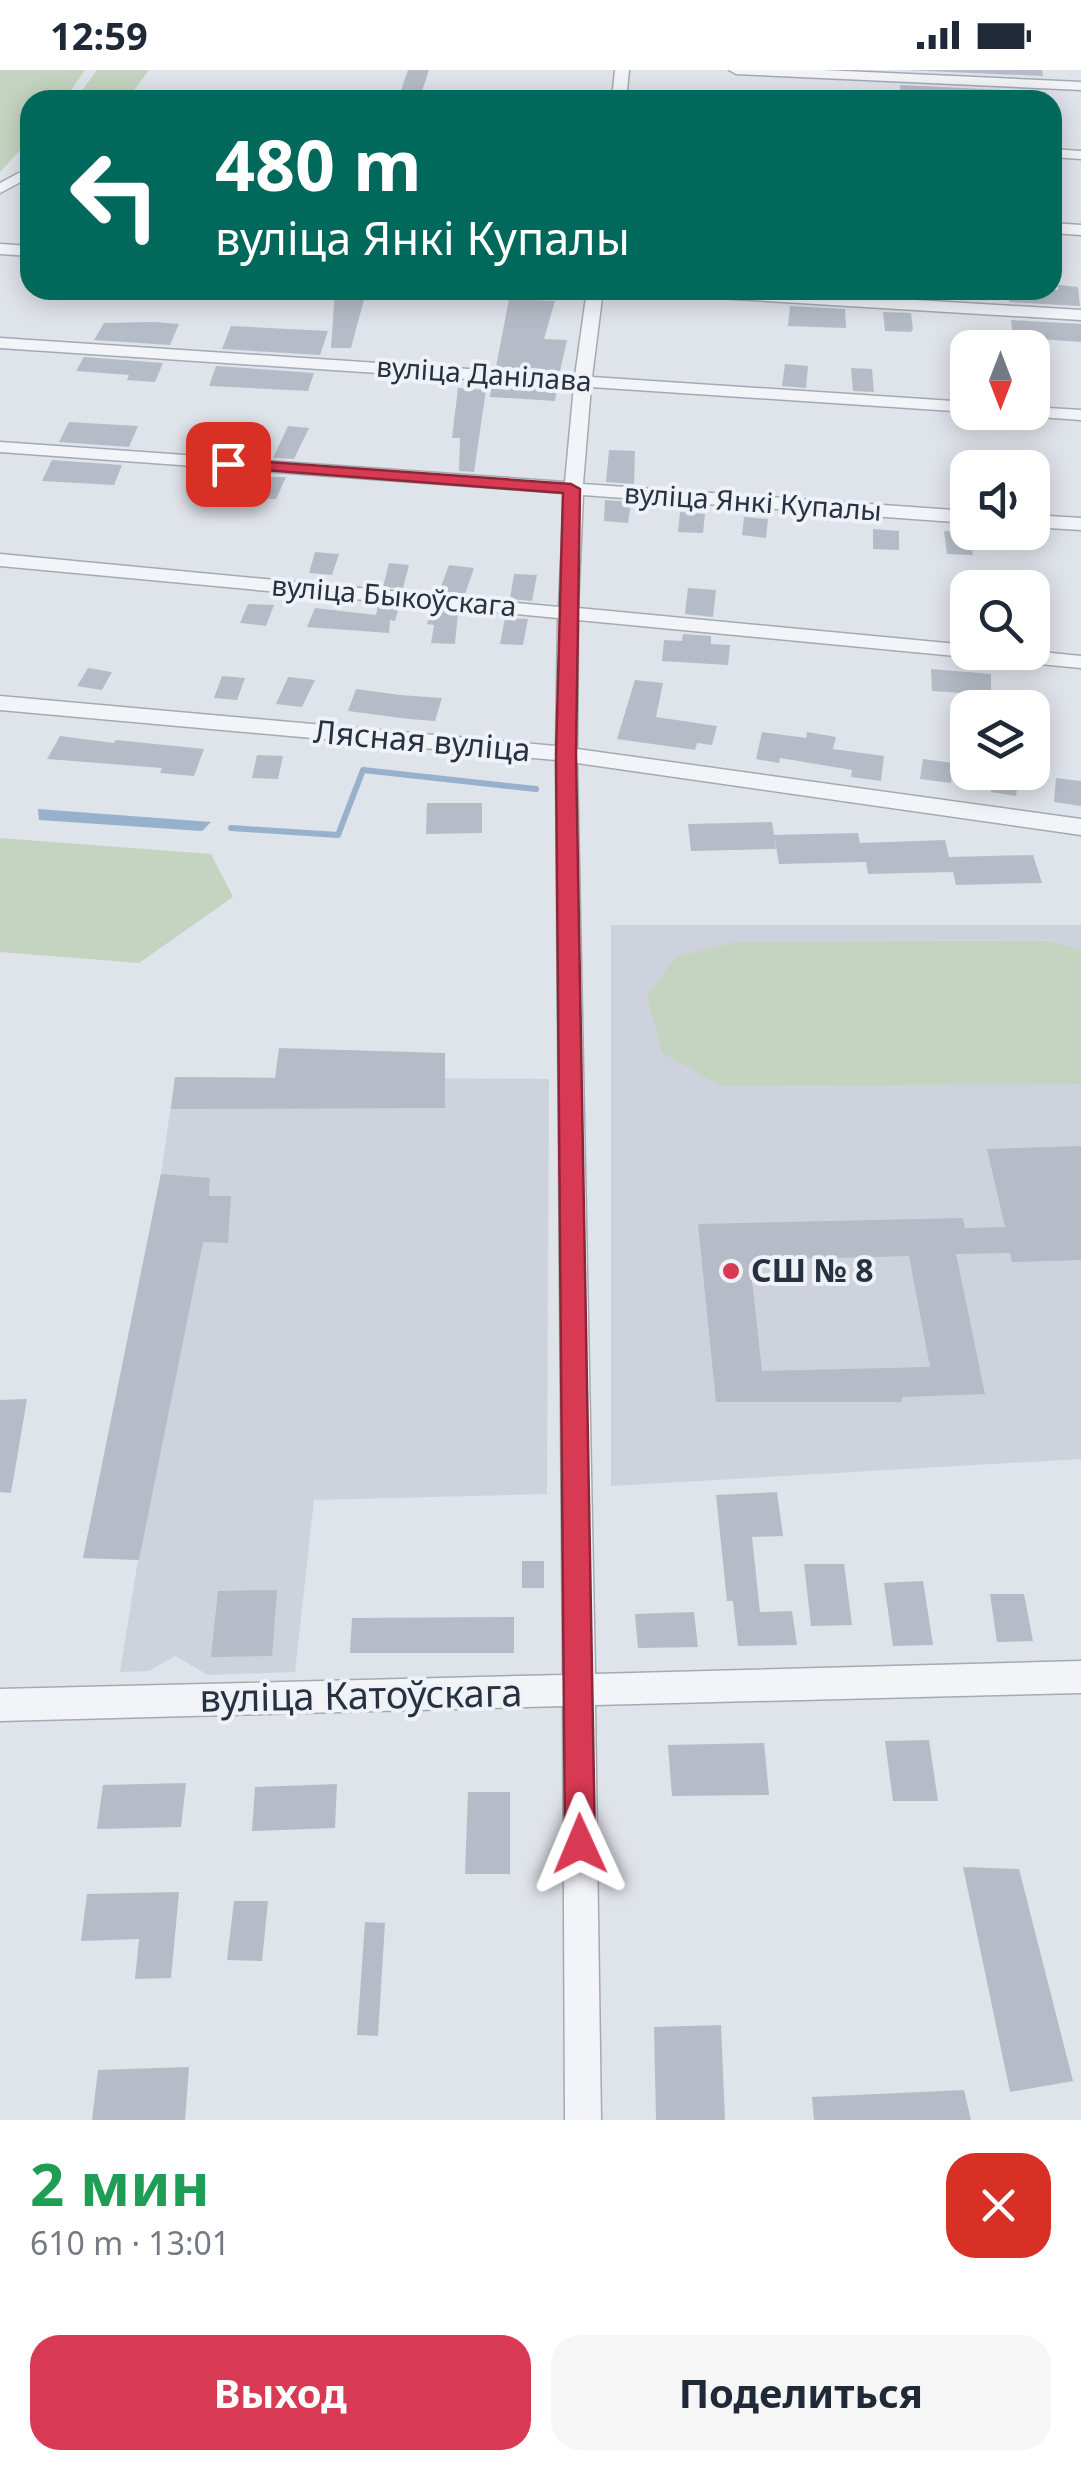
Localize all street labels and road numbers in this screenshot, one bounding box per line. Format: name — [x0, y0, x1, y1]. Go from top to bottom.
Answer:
street label: вуліца Данілава — [375, 347, 593, 399]
street label: вуліца Янкі Купалы — [623, 473, 883, 529]
street label: вуліца Быкоўскага — [270, 565, 518, 625]
street label: Лясная вуліца — [312, 709, 532, 770]
street label: вуліца Катоўскага — [199, 1665, 523, 1723]

